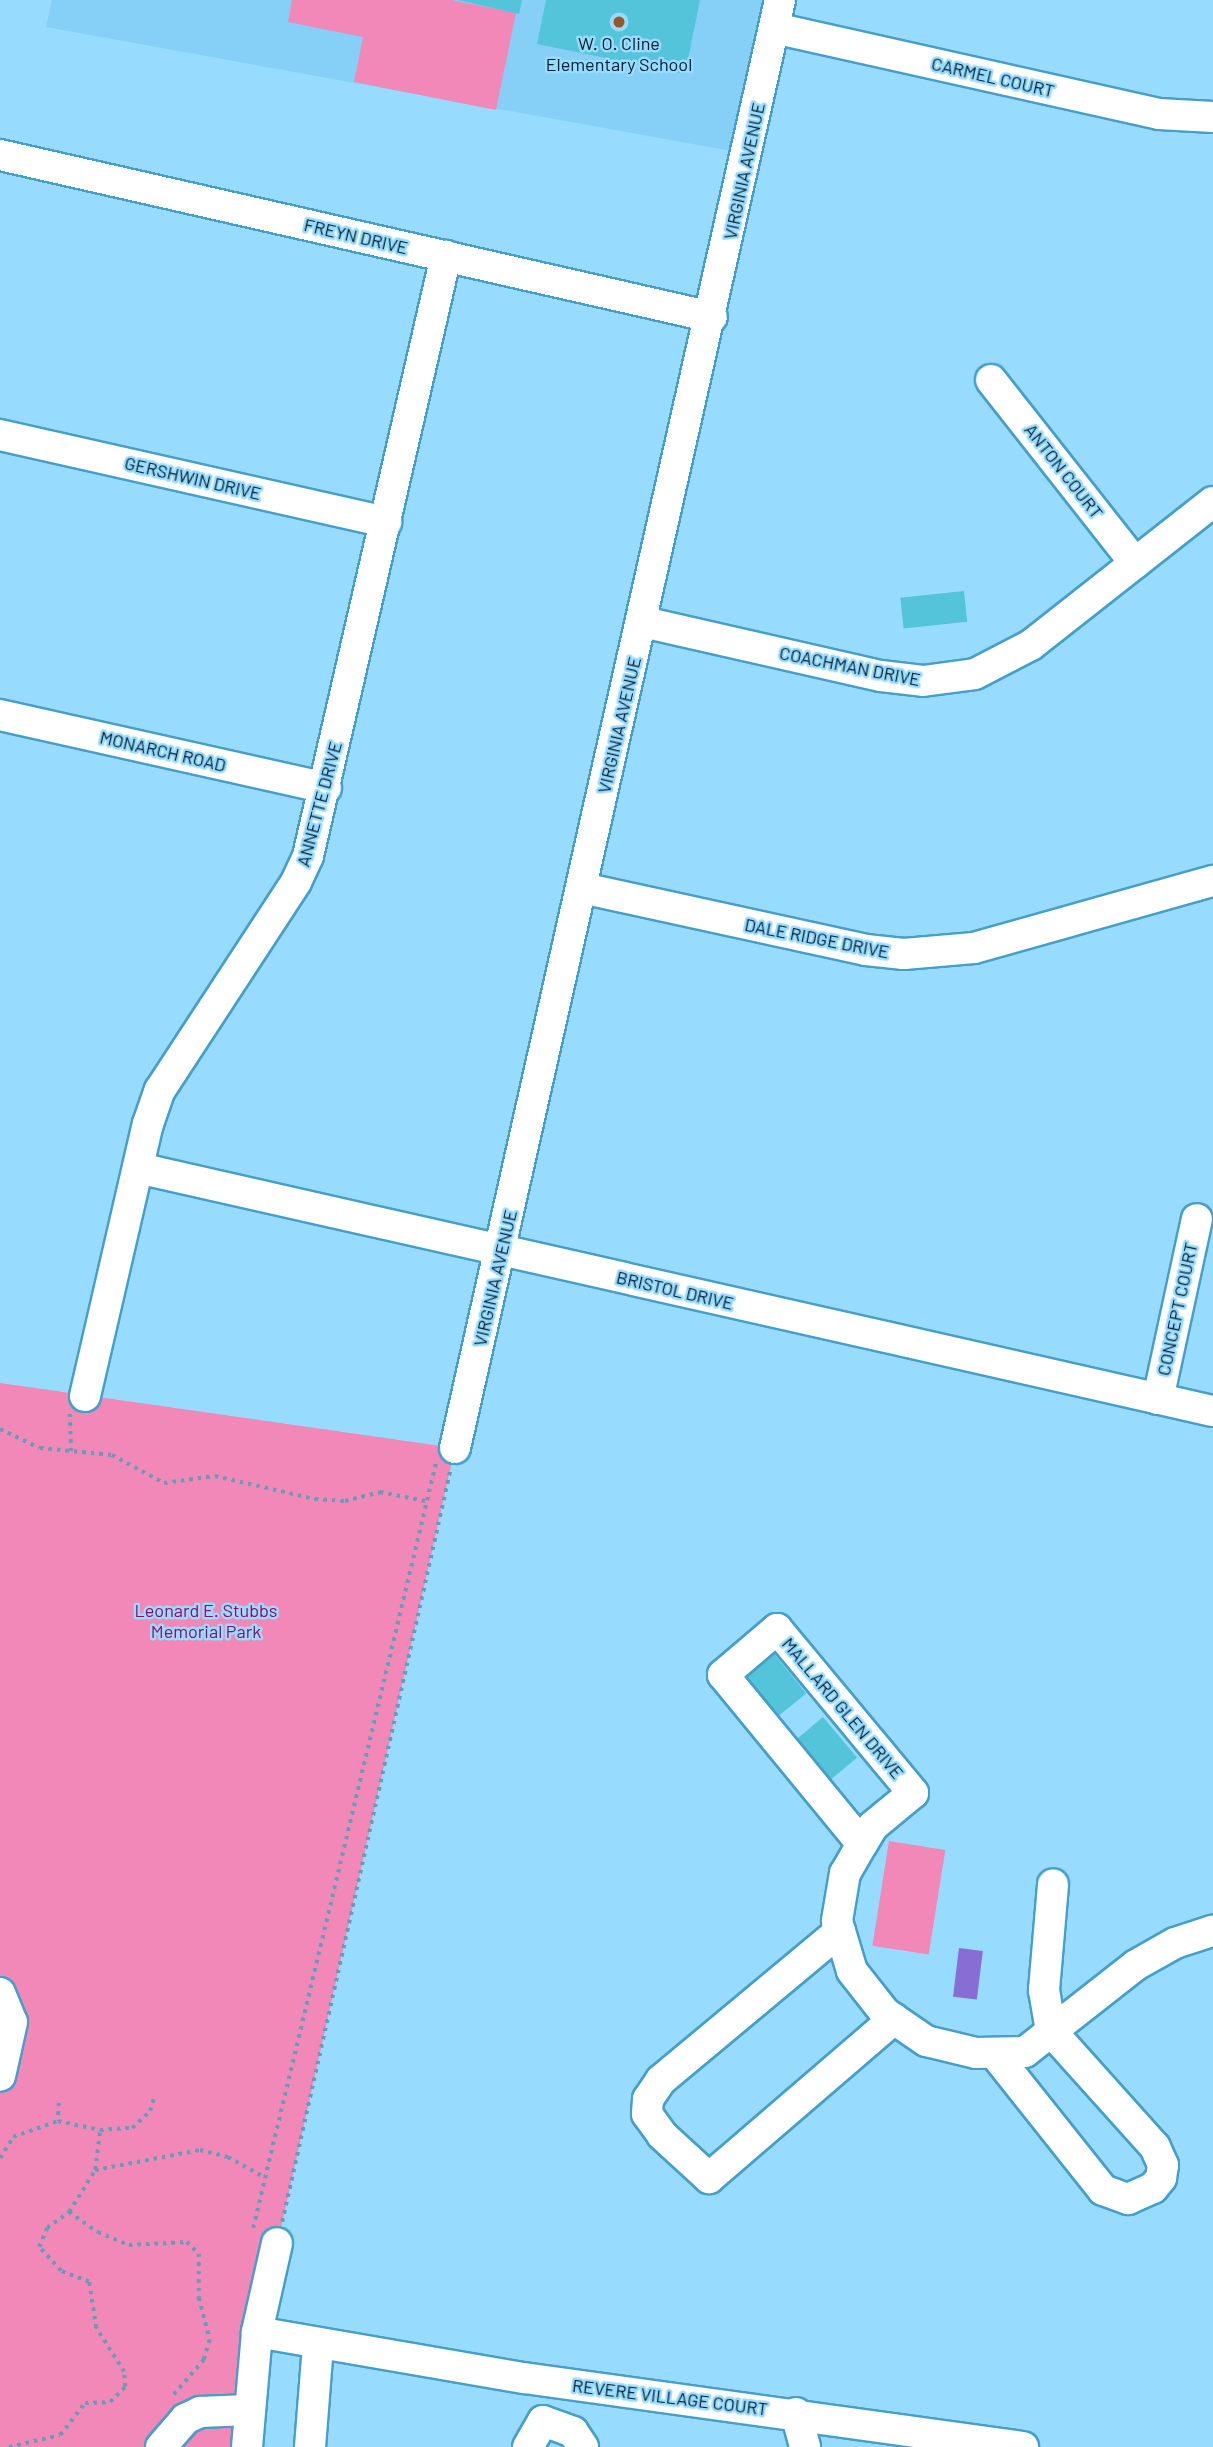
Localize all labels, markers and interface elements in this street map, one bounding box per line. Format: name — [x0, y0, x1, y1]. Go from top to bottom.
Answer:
marker: W. O. Cline Elementary School — [611, 14, 627, 30]
place label: W. O. Cline Elementary School — [546, 33, 692, 76]
street label: CARMEL COURT — [929, 52, 1057, 102]
street label: VIRGINIA AVENUE — [719, 101, 769, 241]
street label: FREYN DRIVE — [302, 214, 410, 258]
street label: ANTON COURT — [1020, 419, 1108, 523]
street label: GERSHWIN DRIVE — [123, 452, 263, 504]
street label: COACHMAN DRIVE — [778, 642, 922, 690]
street label: VIRGINIA AVENUE — [593, 655, 645, 795]
street label: MONARCH ROAD — [98, 726, 228, 776]
street label: ANNETTE DRIVE — [292, 739, 346, 869]
street label: DALE RIDGE DRIVE — [743, 913, 891, 963]
street label: VIRGINIA AVENUE — [469, 1208, 521, 1348]
street label: CONCEPT COURT — [1152, 1240, 1202, 1378]
street label: BRISTOL DRIVE — [614, 1266, 736, 1314]
park label: Leonard E. Stubbs Memorial Park — [135, 1600, 277, 1642]
street label: MALLARD GLEN DRIVE — [778, 1633, 908, 1783]
street label: REVERE VILLAGE COURT — [571, 2374, 769, 2420]

